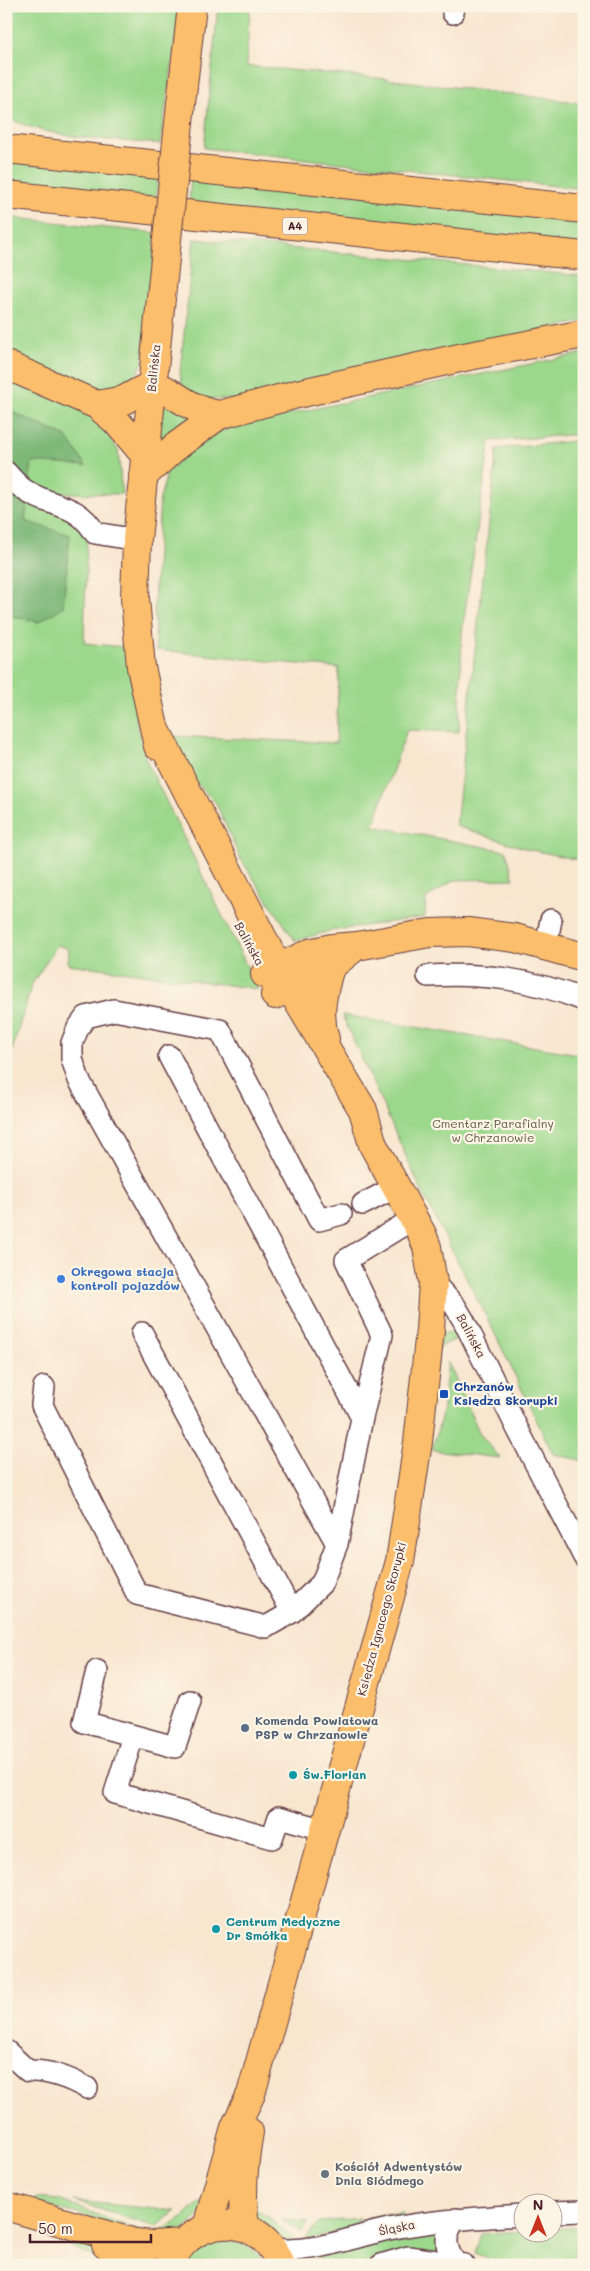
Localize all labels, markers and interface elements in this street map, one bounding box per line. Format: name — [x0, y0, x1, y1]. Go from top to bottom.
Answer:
road number: A4 — [282, 218, 308, 235]
street label: Balińska — [143, 343, 163, 393]
street label: Balińska — [231, 919, 268, 968]
park label: Cmentarz Parafialny w Chrzanowie — [432, 1115, 554, 1145]
place label: Okręgowa stacja kontroli pojazdów — [71, 1263, 180, 1293]
marker: Okręgowa stacja kontroli pojazdów — [55, 1273, 67, 1285]
street label: Balińska — [454, 1311, 490, 1360]
place label: Chrzanów Księdza Skorupki — [454, 1378, 558, 1408]
marker: Chrzanów Księdza Skorupki — [438, 1388, 450, 1400]
street label: Księdza Ignacego Skorupki — [353, 1540, 409, 1698]
place label: Komenda Powiatowa PSP w Chrzanowie — [255, 1712, 378, 1742]
marker: Komenda Powiatowa PSP w Chrzanowie — [239, 1722, 251, 1734]
place label: Św.Florian — [303, 1766, 366, 1782]
marker: Św.Florian — [287, 1769, 299, 1781]
place label: Centrum Medyczne Dr Smółka — [226, 1913, 340, 1943]
marker: Centrum Medyczne Dr Smółka — [210, 1923, 222, 1935]
place label: Kościół Adwentystów Dnia Siódmego — [335, 2158, 462, 2188]
marker: Kościół Adwentystów Dnia Siódmego — [319, 2168, 331, 2180]
north arrow — [512, 2194, 562, 2244]
text: N — [533, 2195, 543, 2214]
scale bar — [30, 2211, 151, 2243]
street label: Śląska — [377, 2215, 417, 2239]
text: 50 m — [38, 2218, 73, 2238]

